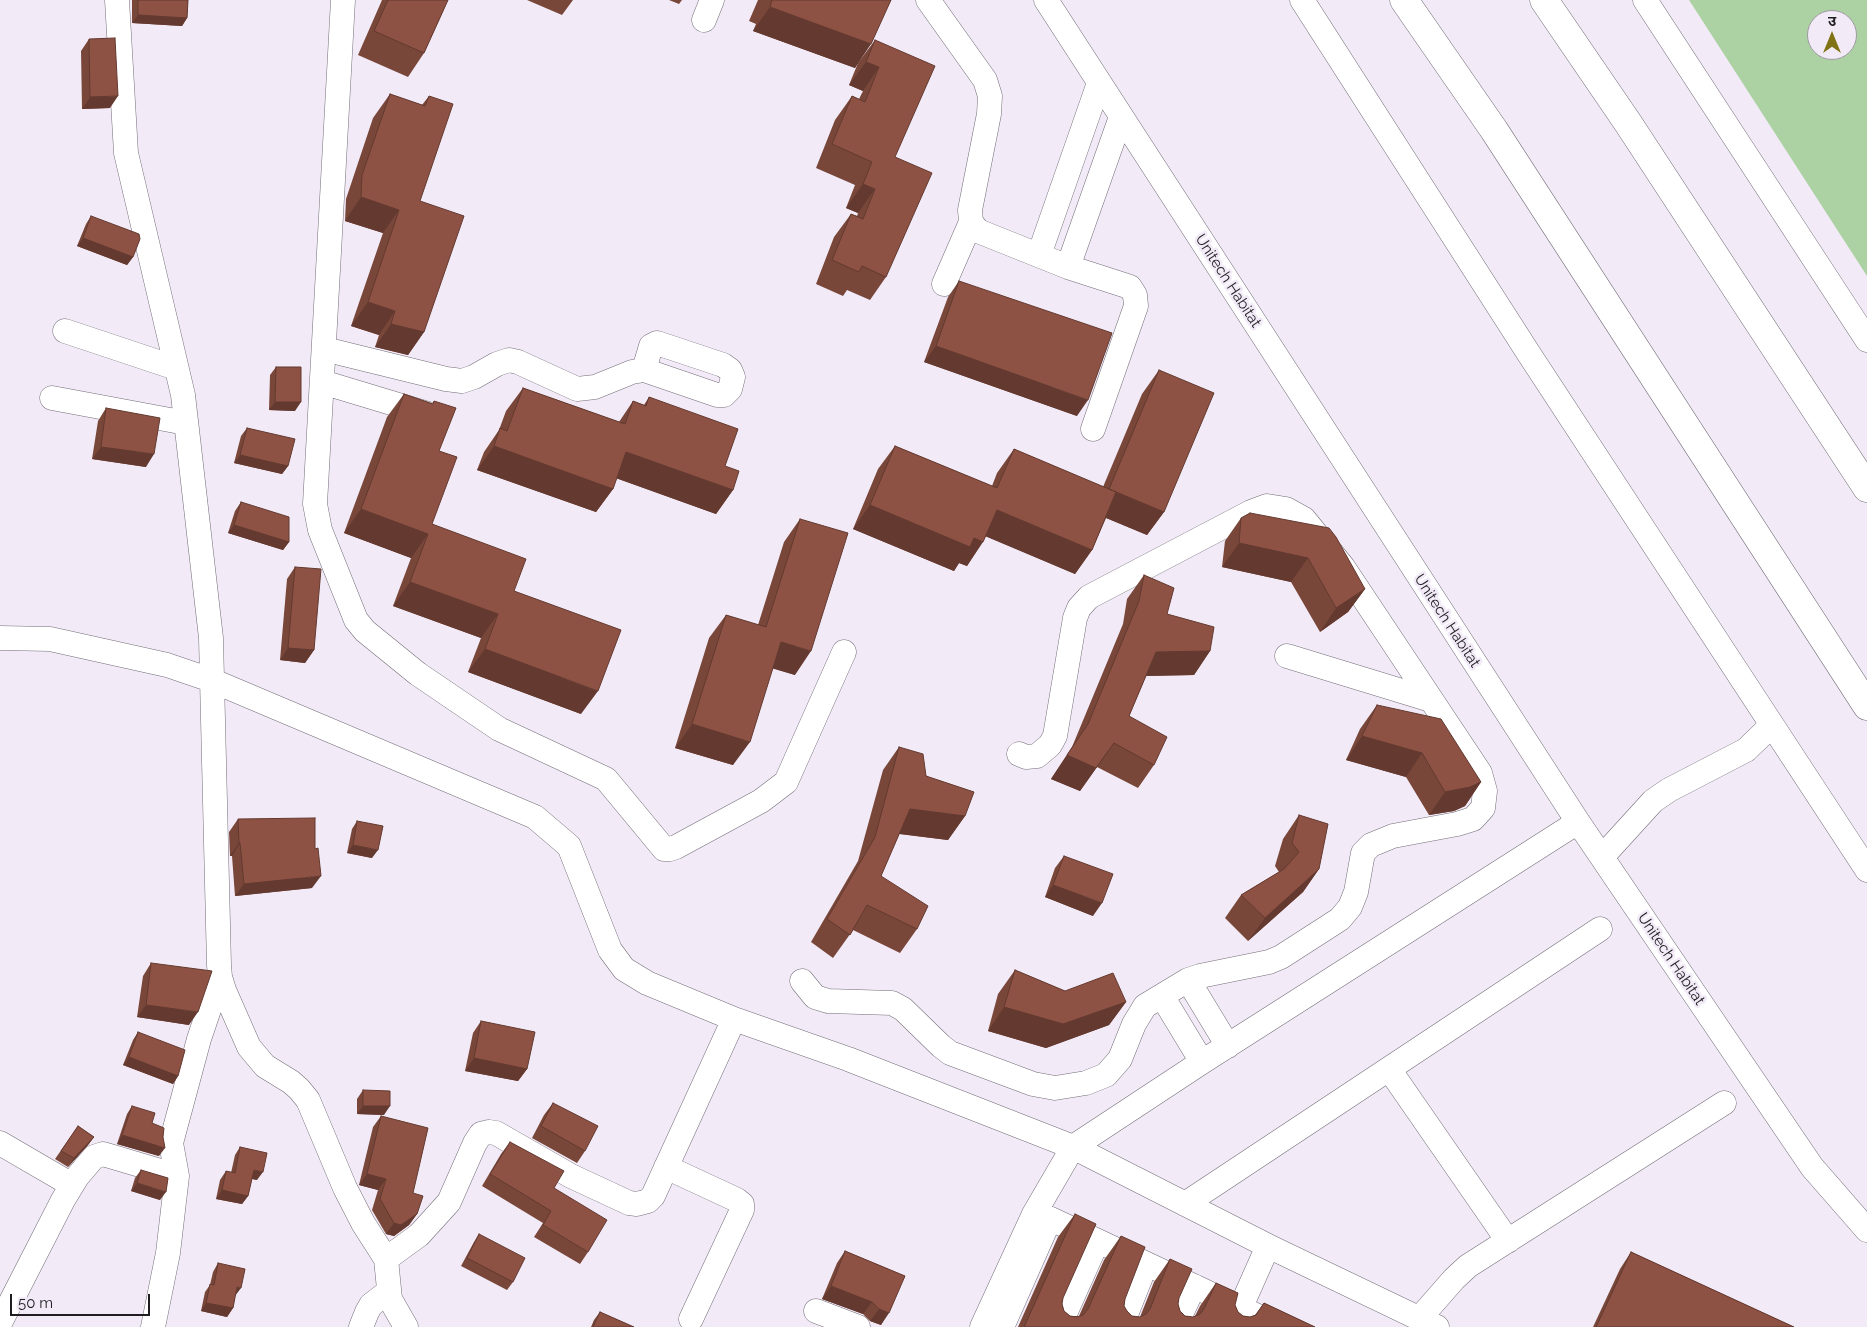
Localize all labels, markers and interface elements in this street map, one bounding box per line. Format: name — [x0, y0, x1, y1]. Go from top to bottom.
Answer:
north arrow — [1807, 10, 1857, 60]
text: उ — [1828, 13, 1836, 29]
street label: Unitech Habitat — [1191, 231, 1265, 331]
street label: Unitech Habitat — [1410, 571, 1484, 671]
street label: Unitech Habitat — [1633, 909, 1709, 1009]
scale bar — [12, 1284, 152, 1316]
text: 50 m — [18, 1294, 53, 1312]

